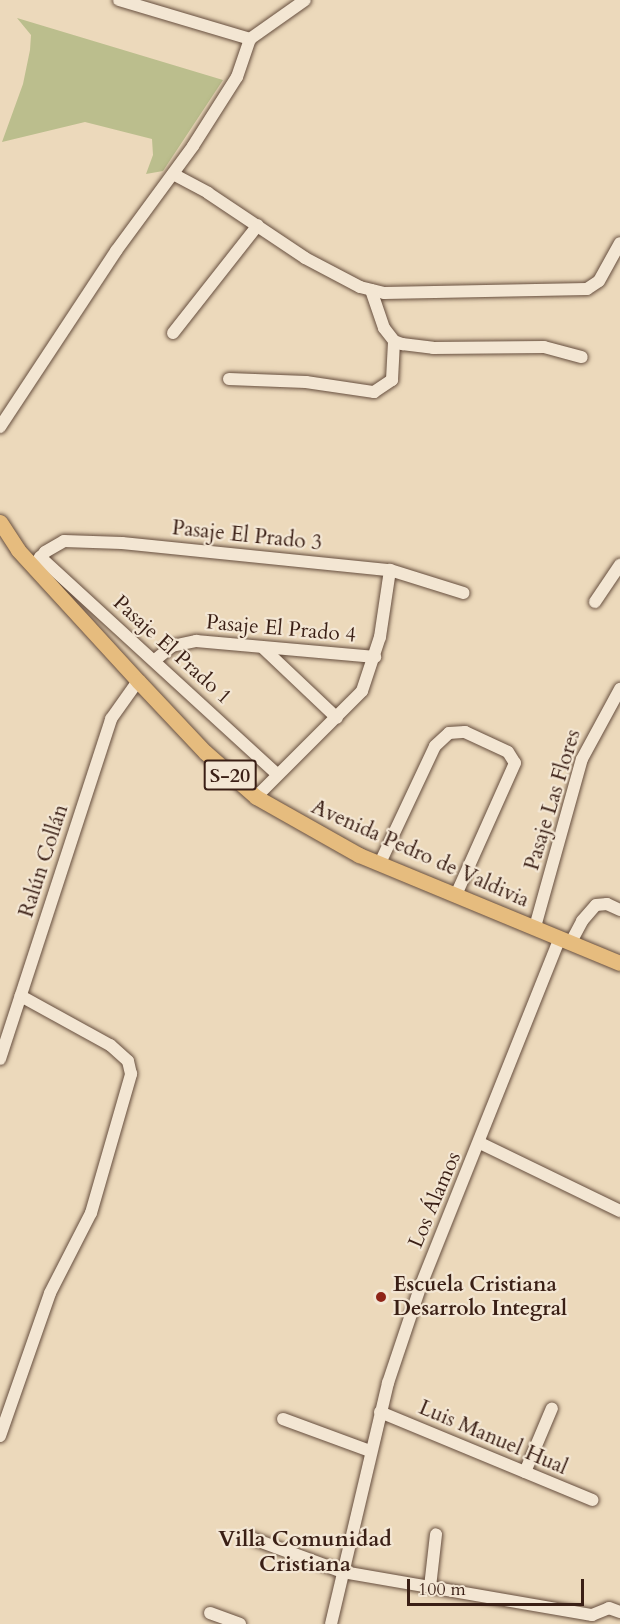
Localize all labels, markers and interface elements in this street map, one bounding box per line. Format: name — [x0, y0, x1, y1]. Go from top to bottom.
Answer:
street label: Pasaje El Prado 3 — [171, 516, 323, 556]
street label: Pasaje El Prado 1 — [108, 590, 236, 710]
street label: Pasaje El Prado 4 — [205, 610, 357, 648]
street label: Pasaje Las Flores — [520, 727, 586, 873]
road number: S-20 — [203, 758, 257, 792]
street label: Avenida Pedro de Valdivia — [307, 795, 533, 913]
street label: Ralún Collán — [14, 801, 74, 921]
street label: Los Álamos — [403, 1148, 467, 1252]
place label: Escuela Cristiana Desarrolo Integral — [393, 1272, 567, 1322]
marker: Escuela Cristiana Desarrolo Integral — [374, 1290, 388, 1304]
street label: Luis Manuel Hual — [415, 1395, 571, 1481]
district label: Villa Comunidad Cristiana — [218, 1526, 392, 1578]
scale bar — [410, 1567, 587, 1605]
text: 100 m — [418, 1577, 466, 1602]

